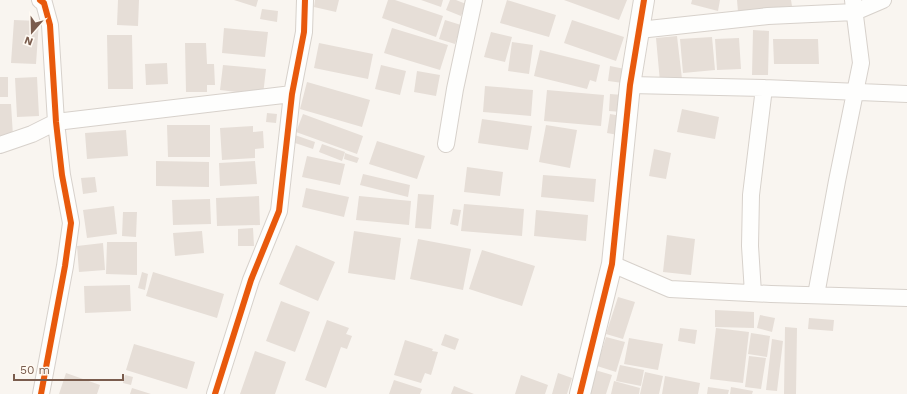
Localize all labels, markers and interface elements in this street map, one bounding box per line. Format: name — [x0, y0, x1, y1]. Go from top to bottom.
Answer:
north arrow — [12, 12, 52, 52]
text: N — [23, 33, 35, 48]
scale bar — [14, 356, 123, 382]
text: 50 m — [20, 363, 50, 377]

